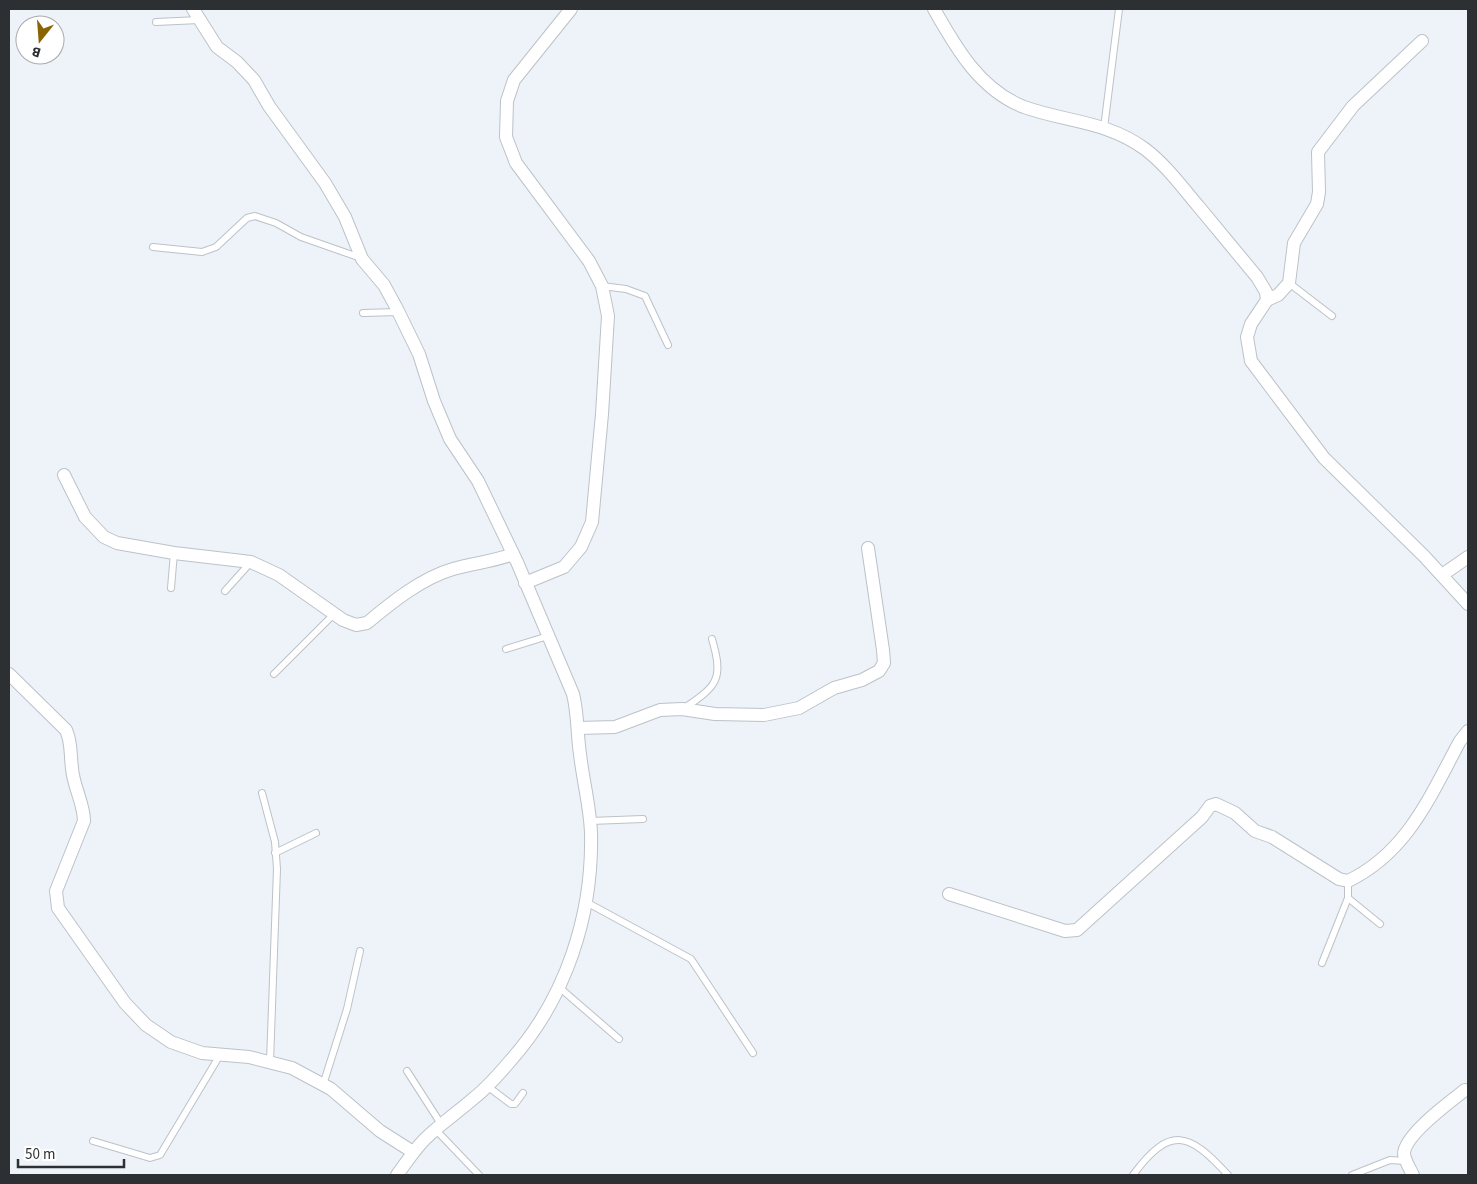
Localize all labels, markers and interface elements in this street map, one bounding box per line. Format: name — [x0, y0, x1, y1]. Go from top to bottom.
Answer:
north arrow — [15, 15, 65, 65]
text: B — [29, 41, 43, 62]
scale bar — [18, 1136, 124, 1168]
text: 50 m — [25, 1144, 55, 1165]

